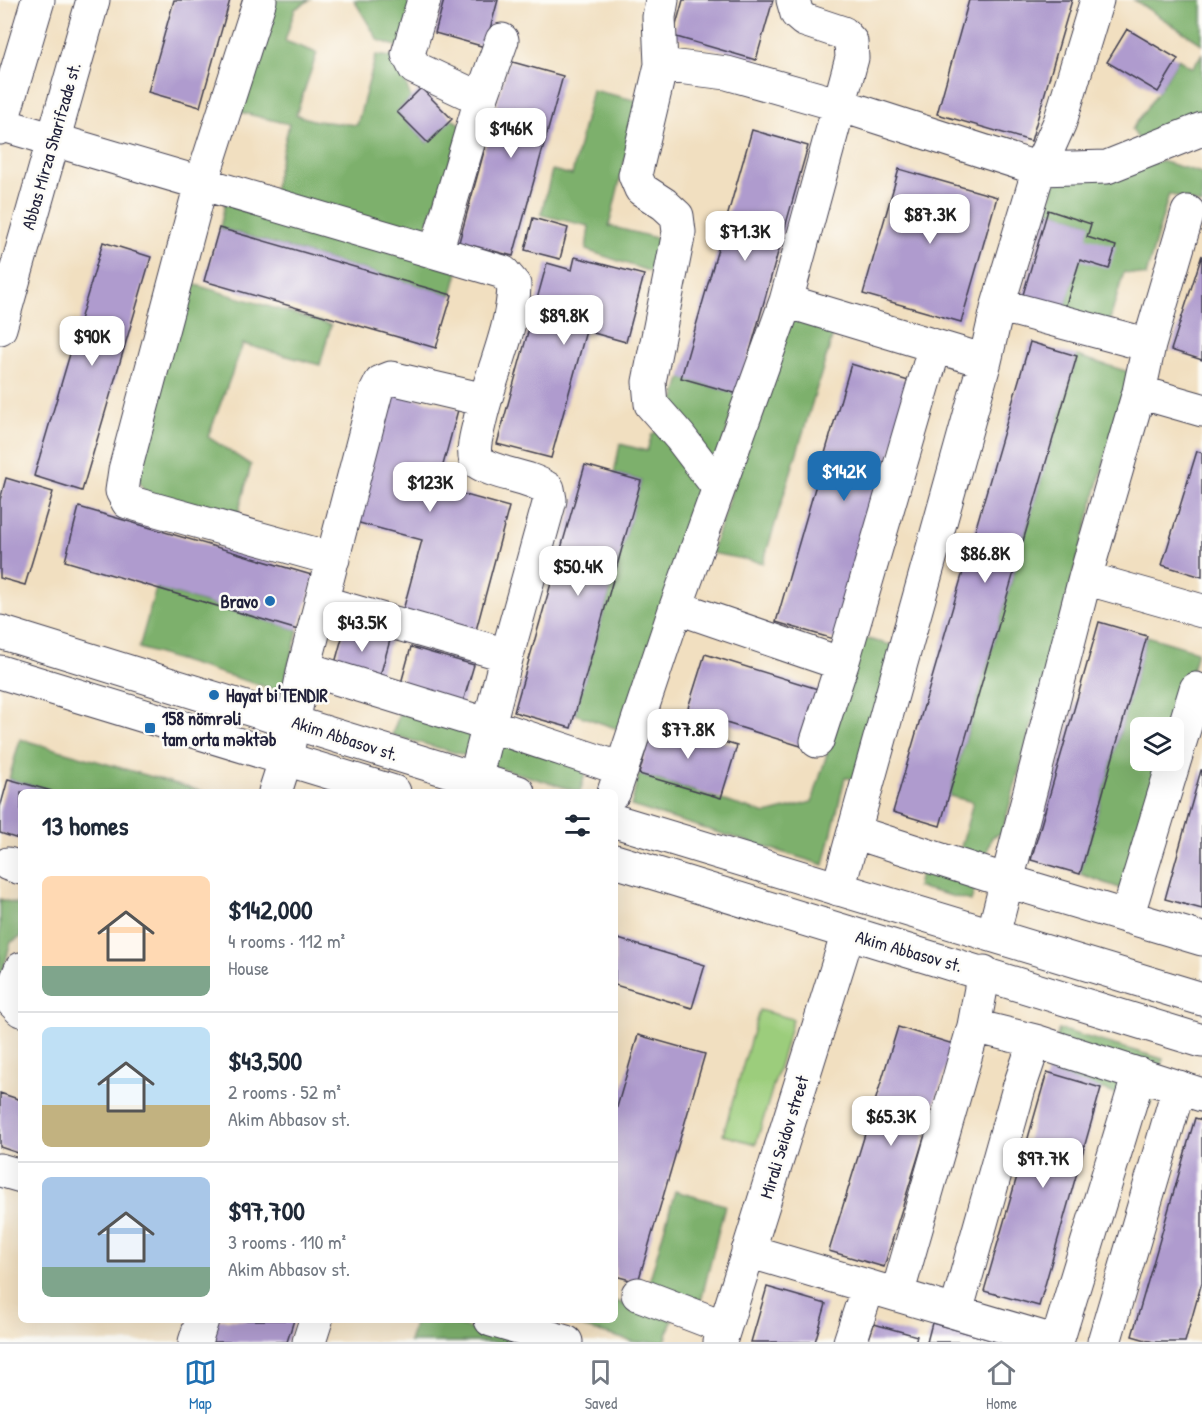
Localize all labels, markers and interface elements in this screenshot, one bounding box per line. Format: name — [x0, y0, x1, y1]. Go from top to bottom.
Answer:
street label: Abbas Mirza Sharifzade st. — [15, 60, 87, 232]
pin: $146K — [469, 108, 553, 159]
text: $146K — [489, 114, 533, 141]
pin: $87.3K — [881, 194, 979, 245]
text: $87.3K — [904, 200, 956, 227]
pin: $71.3K — [696, 211, 794, 262]
text: $71.3K — [720, 217, 771, 244]
pin: $89.8K — [515, 295, 613, 346]
text: $89.8K — [539, 301, 589, 328]
pin: $90K — [56, 316, 128, 367]
text: $90K — [74, 322, 110, 349]
pin: $142K — [802, 451, 886, 502]
text: $142K — [822, 457, 866, 484]
pin: $123K — [388, 462, 472, 513]
text: $123K — [407, 468, 453, 495]
pin: $86.8K — [936, 533, 1034, 584]
text: $86.8K — [960, 539, 1010, 566]
pin: $50.4K — [529, 546, 627, 597]
text: $50.4K — [553, 552, 603, 579]
place label: Bravo — [220, 589, 259, 614]
marker: Bravo — [263, 594, 277, 608]
pin: $43.5K — [313, 602, 411, 653]
text: $43.5K — [337, 608, 387, 635]
place label: Hayat bi'TENDIR — [226, 683, 329, 709]
marker: Hayat bi'TENDIR — [207, 688, 221, 702]
place label: 158 nömrəli tam orta məktəb — [161, 706, 277, 752]
street label: Akim Abbasov st. — [289, 709, 401, 767]
pin: $77.8K — [639, 709, 737, 760]
text: $77.8K — [661, 715, 715, 742]
map controls — [1130, 717, 1184, 771]
button: layers — [1130, 717, 1184, 771]
marker: 158 nömrəli tam orta məktəb — [143, 721, 157, 735]
text: 13 homes — [42, 808, 129, 843]
icon: filters — [561, 809, 594, 842]
text: $142,000 — [228, 892, 313, 927]
icon: home — [90, 900, 162, 972]
street label: Akim Abbasov st. — [853, 924, 965, 978]
text: 4 rooms · 112 m² — [228, 927, 345, 954]
text: House — [228, 954, 269, 981]
text: $43,500 — [228, 1043, 302, 1078]
icon: home — [90, 1051, 162, 1123]
street label: Mirali Seidov street — [753, 1072, 815, 1202]
text: 2 rooms · 52 m² — [228, 1078, 341, 1105]
pin: $65.3K — [842, 1096, 940, 1147]
text: $65.3K — [866, 1102, 916, 1129]
text: Akim Abbasov st. — [228, 1105, 350, 1132]
pin: $97.7K — [994, 1138, 1092, 1189]
text: $97.7K — [1017, 1144, 1069, 1171]
text: $97,700 — [228, 1193, 305, 1228]
icon: home — [90, 1201, 162, 1273]
text: 3 rooms · 110 m² — [228, 1228, 346, 1255]
text: Akim Abbasov st. — [228, 1255, 350, 1282]
tab: Map — [184, 1356, 217, 1414]
tab: Saved — [584, 1356, 617, 1414]
tab: Home — [985, 1356, 1018, 1414]

